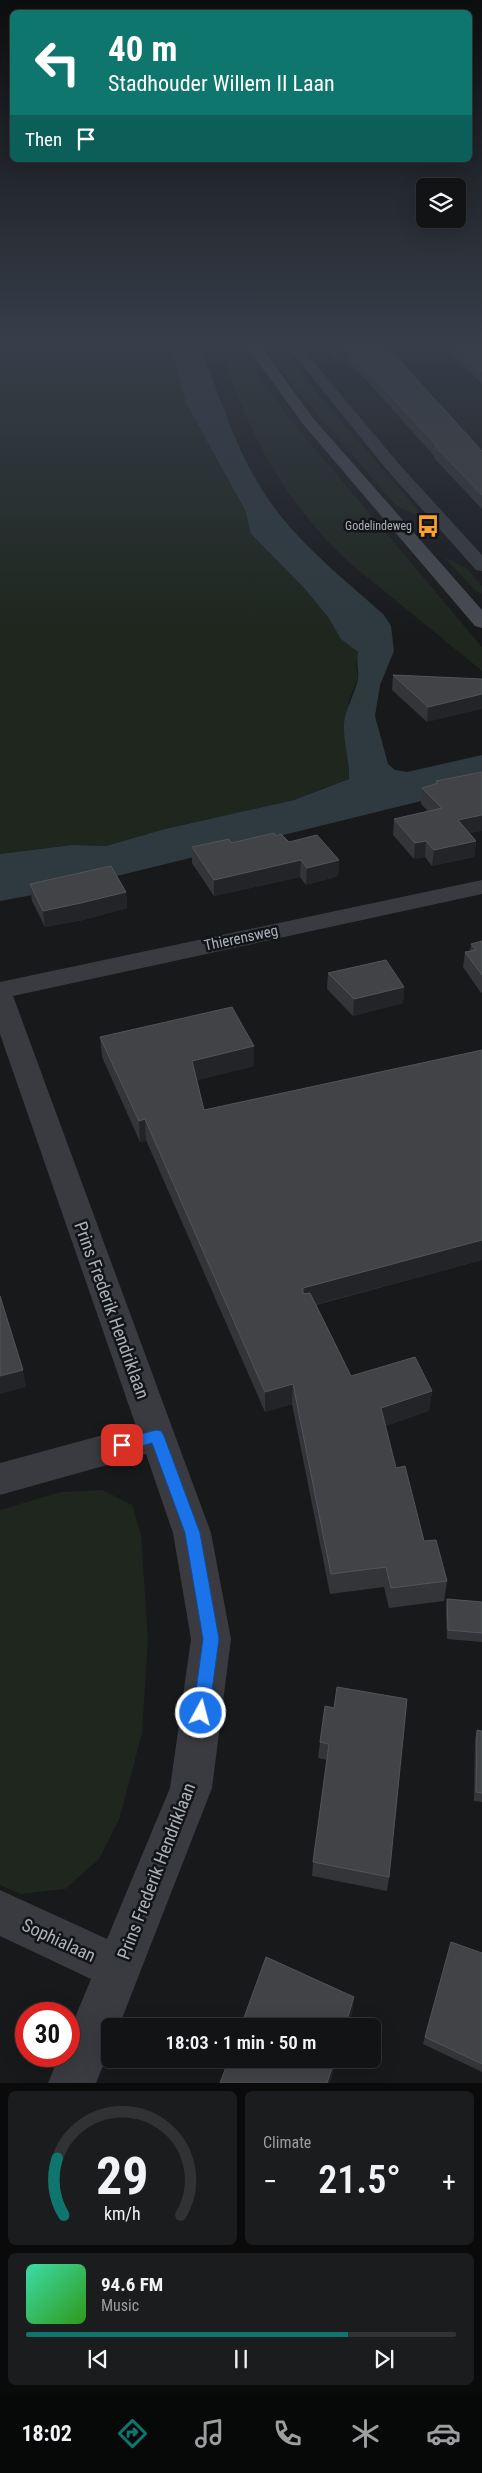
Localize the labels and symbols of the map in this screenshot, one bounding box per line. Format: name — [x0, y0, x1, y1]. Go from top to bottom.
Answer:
bus stop icon: Godelindeweg — [415, 513, 441, 539]
place label: Godelindeweg — [345, 519, 412, 533]
street label: Thierensweg — [202, 921, 280, 955]
street label: Prins Frederik Hendriklaan — [70, 1218, 154, 1402]
pin — [101, 1424, 143, 1466]
position arrow — [174, 1686, 226, 1738]
street label: Prins Frederik Hendriklaan — [113, 1780, 199, 1962]
street label: Sophialaan — [19, 1914, 99, 1966]
speed limit sign: 30 — [15, 2002, 80, 2067]

